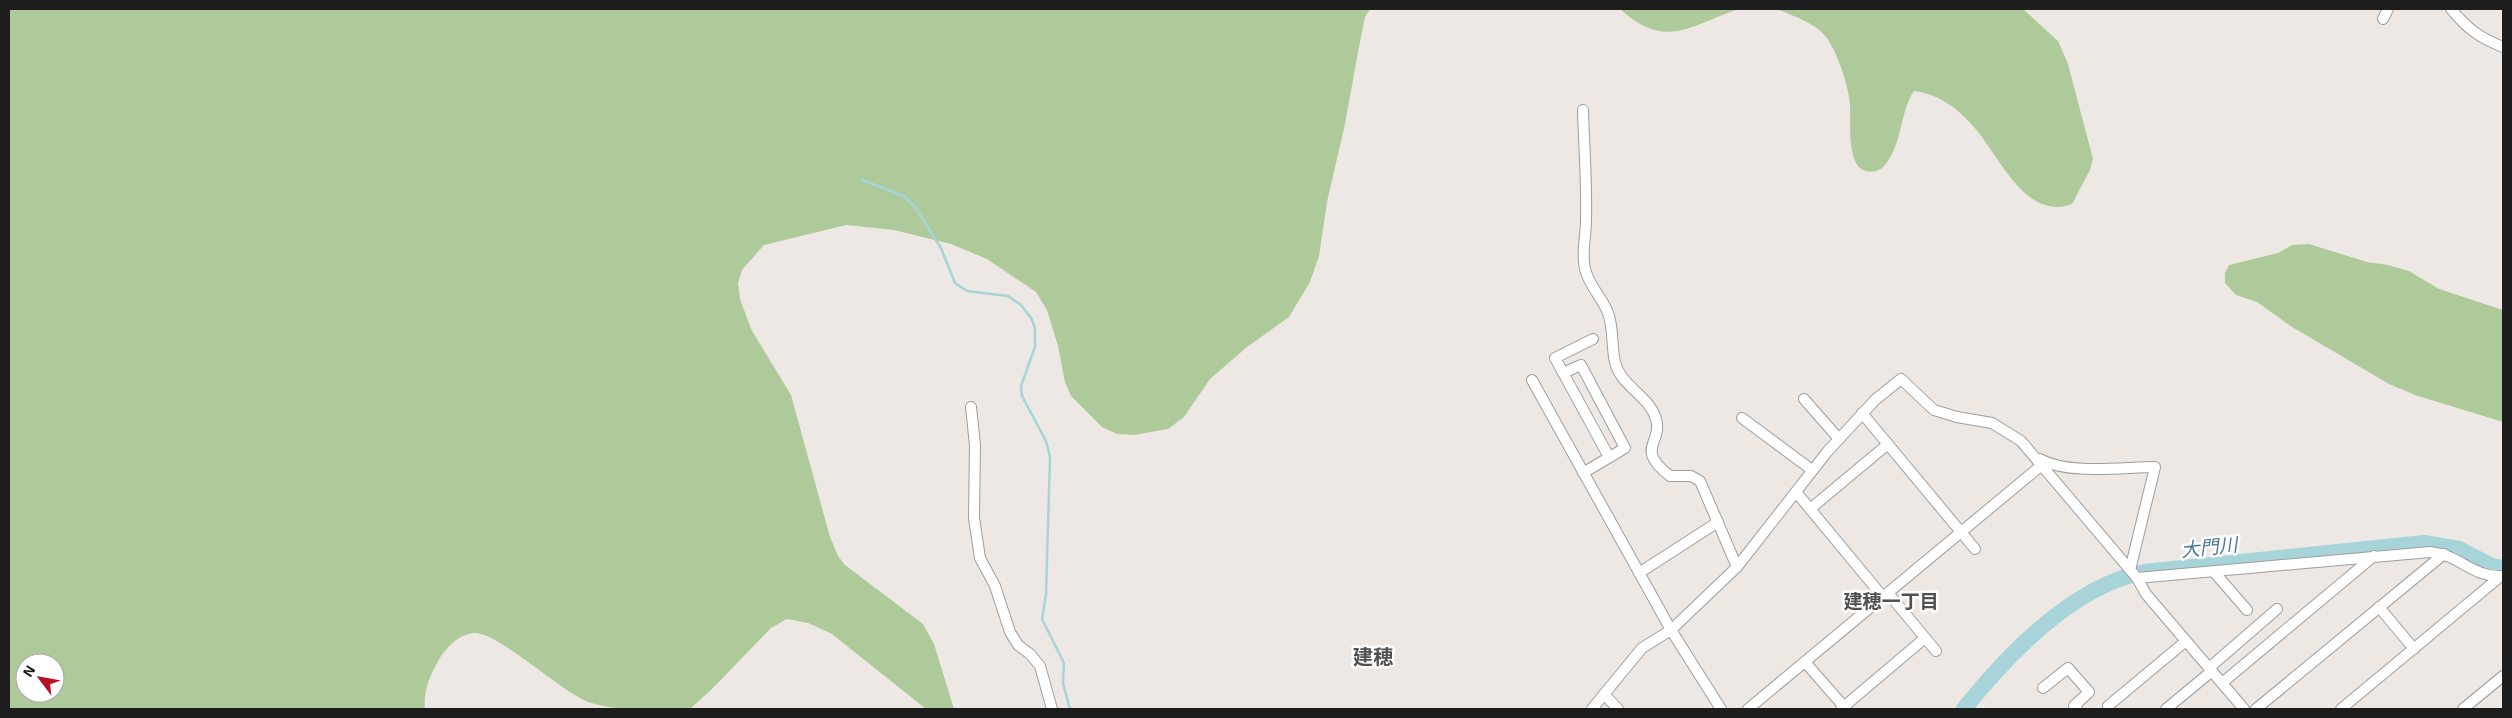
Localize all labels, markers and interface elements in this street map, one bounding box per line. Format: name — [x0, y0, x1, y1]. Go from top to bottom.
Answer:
water label: 大門川 — [2179, 532, 2240, 561]
district label: 建穂一丁目 — [1843, 589, 1939, 612]
district label: 建穂 — [1353, 644, 1394, 668]
north arrow — [15, 653, 65, 703]
text: N — [19, 662, 38, 680]

